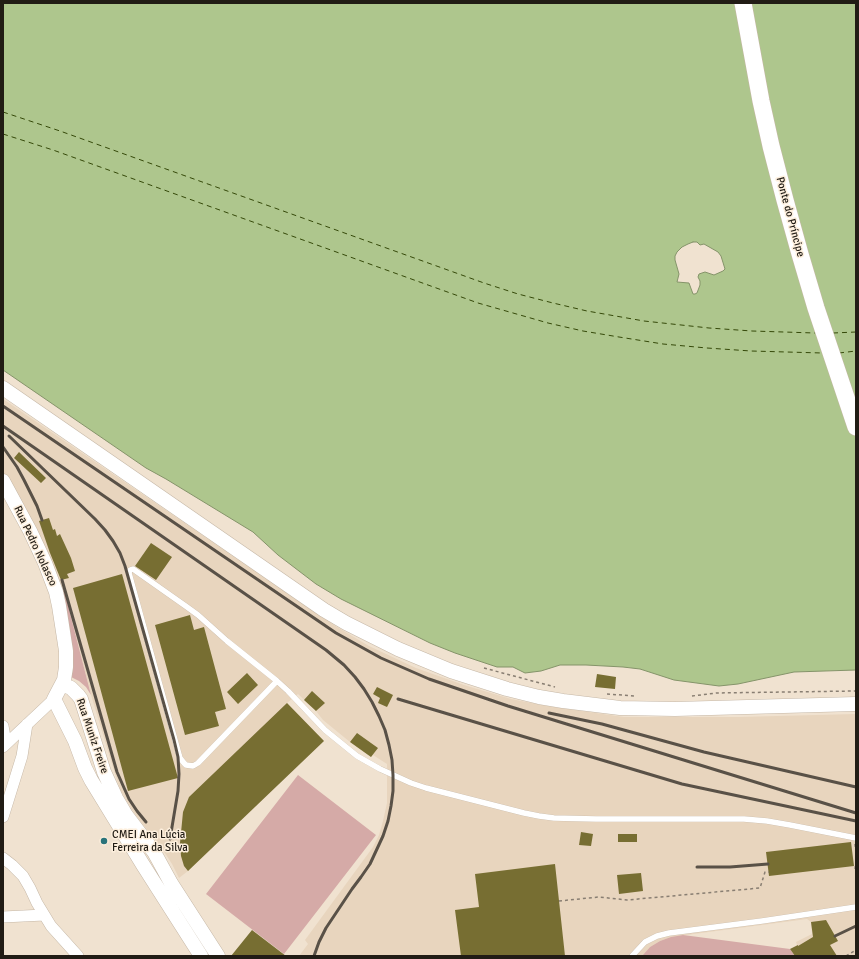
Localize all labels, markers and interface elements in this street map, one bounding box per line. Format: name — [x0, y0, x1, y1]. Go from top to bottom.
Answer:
street label: Ponte do Príncipe — [773, 176, 807, 258]
street label: Rua Pedro Nolasco — [11, 504, 59, 588]
street label: Rua Muniz Freire — [73, 697, 111, 775]
place label: CMEI Ana Lúcia Ferreira da Silva — [112, 828, 188, 854]
marker: CMEI Ana Lúcia Ferreira da Silva — [99, 836, 109, 846]

